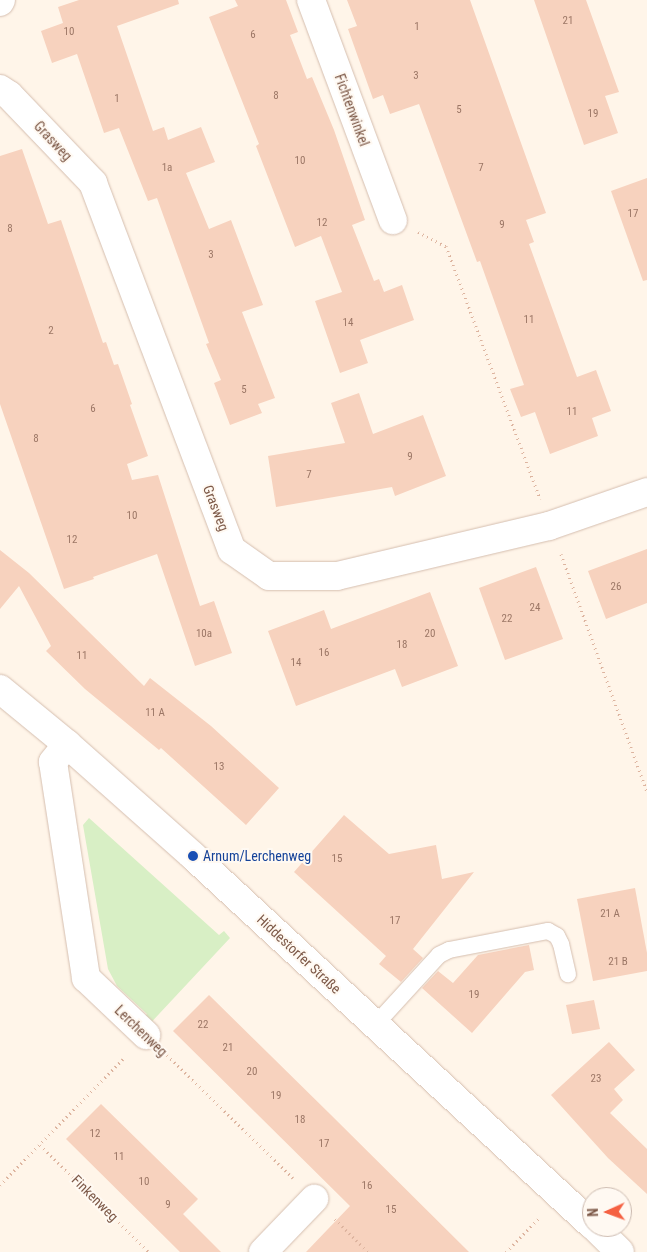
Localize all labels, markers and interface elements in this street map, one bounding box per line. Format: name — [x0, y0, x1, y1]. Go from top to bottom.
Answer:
house number: 21 — [563, 14, 573, 28]
house number: 1 — [414, 20, 420, 34]
house number: 10 — [64, 25, 74, 39]
house number: 6 — [250, 28, 256, 42]
house number: 3 — [413, 69, 419, 83]
street label: Fichtenwinkel — [331, 72, 373, 148]
house number: 8 — [273, 89, 279, 103]
house number: 1 — [114, 92, 120, 106]
house number: 5 — [456, 103, 462, 117]
house number: 19 — [588, 107, 598, 121]
street label: Grasweg — [31, 118, 75, 164]
house number: 10 — [295, 154, 305, 168]
house number: 1a — [162, 161, 172, 175]
house number: 7 — [478, 161, 484, 175]
house number: 17 — [628, 207, 638, 221]
house number: 12 — [317, 216, 327, 230]
house number: 9 — [499, 218, 505, 232]
house number: 8 — [7, 222, 13, 236]
house number: 3 — [208, 248, 214, 262]
house number: 11 — [524, 313, 534, 327]
house number: 14 — [343, 316, 353, 330]
house number: 2 — [48, 324, 54, 338]
house number: 5 — [241, 383, 247, 397]
house number: 6 — [90, 402, 96, 416]
house number: 11 — [567, 405, 577, 419]
house number: 8 — [33, 432, 39, 446]
house number: 9 — [407, 450, 413, 464]
house number: 7 — [306, 468, 312, 482]
street label: Grasweg — [200, 483, 232, 533]
house number: 10 — [127, 509, 137, 523]
house number: 12 — [67, 533, 77, 547]
house number: 26 — [611, 580, 621, 594]
house number: 24 — [530, 601, 540, 615]
house number: 22 — [502, 612, 512, 626]
house number: 10a — [196, 627, 212, 641]
house number: 20 — [425, 627, 435, 641]
house number: 18 — [397, 638, 407, 652]
house number: 16 — [319, 646, 329, 660]
house number: 11 — [77, 649, 87, 663]
house number: 14 — [291, 656, 301, 670]
house number: 11 A — [145, 706, 165, 720]
house number: 13 — [214, 760, 224, 774]
place label: Arnum/Lerchenweg — [203, 848, 311, 864]
marker: Arnum/Lerchenweg — [187, 850, 199, 862]
house number: 15 — [332, 852, 342, 866]
house number: 21 A — [600, 907, 620, 921]
street label: Hiddestorfer Straße — [254, 911, 344, 997]
house number: 17 — [390, 914, 400, 928]
house number: 21 B — [608, 955, 628, 969]
house number: 19 — [469, 988, 479, 1002]
street label: Lerchenweg — [111, 1002, 171, 1060]
house number: 22 — [198, 1018, 208, 1032]
house number: 21 — [223, 1041, 233, 1055]
house number: 20 — [247, 1065, 257, 1079]
house number: 23 — [591, 1072, 601, 1086]
house number: 19 — [271, 1089, 281, 1103]
house number: 18 — [295, 1113, 305, 1127]
house number: 12 — [90, 1127, 100, 1141]
house number: 17 — [319, 1137, 329, 1151]
house number: 11 — [114, 1150, 124, 1164]
street label: Finkenweg — [68, 1171, 122, 1225]
house number: 10 — [139, 1175, 149, 1189]
house number: 16 — [362, 1179, 372, 1193]
north arrow — [582, 1187, 632, 1237]
house number: 9 — [165, 1198, 171, 1212]
house number: 15 — [386, 1203, 396, 1217]
text: N — [585, 1208, 601, 1217]

